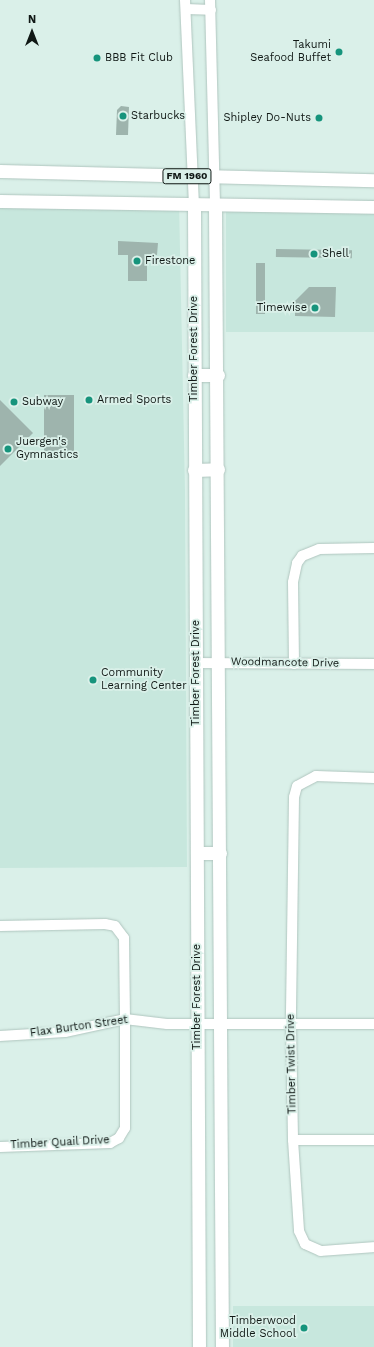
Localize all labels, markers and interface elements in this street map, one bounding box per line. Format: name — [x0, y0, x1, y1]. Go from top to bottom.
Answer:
north arrow — [12, 12, 52, 52]
text: N — [28, 13, 36, 26]
place label: Takumi Seafood Buffet — [250, 39, 331, 65]
marker: Takumi Seafood Buffet — [334, 47, 344, 57]
place label: BBB Fit Club — [105, 51, 173, 65]
marker: BBB Fit Club — [92, 53, 102, 63]
place label: Starbucks — [131, 109, 185, 123]
marker: Starbucks — [118, 111, 128, 121]
place label: Shipley Do-Nuts — [223, 111, 311, 125]
marker: Shipley Do-Nuts — [314, 113, 324, 123]
road number: FM 1960 — [162, 168, 212, 184]
place label: Shell — [322, 247, 349, 261]
marker: Shell — [309, 249, 319, 259]
place label: Firestone — [145, 254, 195, 268]
marker: Firestone — [132, 256, 142, 266]
street label: Timber Forest Drive — [187, 296, 201, 402]
place label: Timewise — [257, 301, 307, 315]
marker: Timewise — [310, 303, 320, 313]
place label: Armed Sports — [97, 393, 171, 407]
place label: Subway — [22, 395, 63, 409]
marker: Armed Sports — [84, 395, 94, 405]
marker: Subway — [9, 397, 19, 407]
place label: Juergen's Gymnastics — [16, 436, 78, 462]
marker: Juergen's Gymnastics — [3, 444, 13, 454]
street label: Timber Forest Drive — [189, 620, 203, 726]
street label: Woodmancote Drive — [231, 655, 339, 671]
place label: Community Learning Center — [101, 667, 187, 693]
marker: Community Learning Center — [88, 675, 98, 685]
street label: Timber Forest Drive — [190, 944, 204, 1050]
street label: Timber Twist Drive — [285, 1013, 299, 1115]
street label: Flax Burton Street — [29, 1014, 129, 1040]
street label: Timber Quail Drive — [10, 1134, 110, 1152]
place label: Timberwood Middle School — [220, 1315, 296, 1341]
marker: Timberwood Middle School — [299, 1323, 309, 1333]

